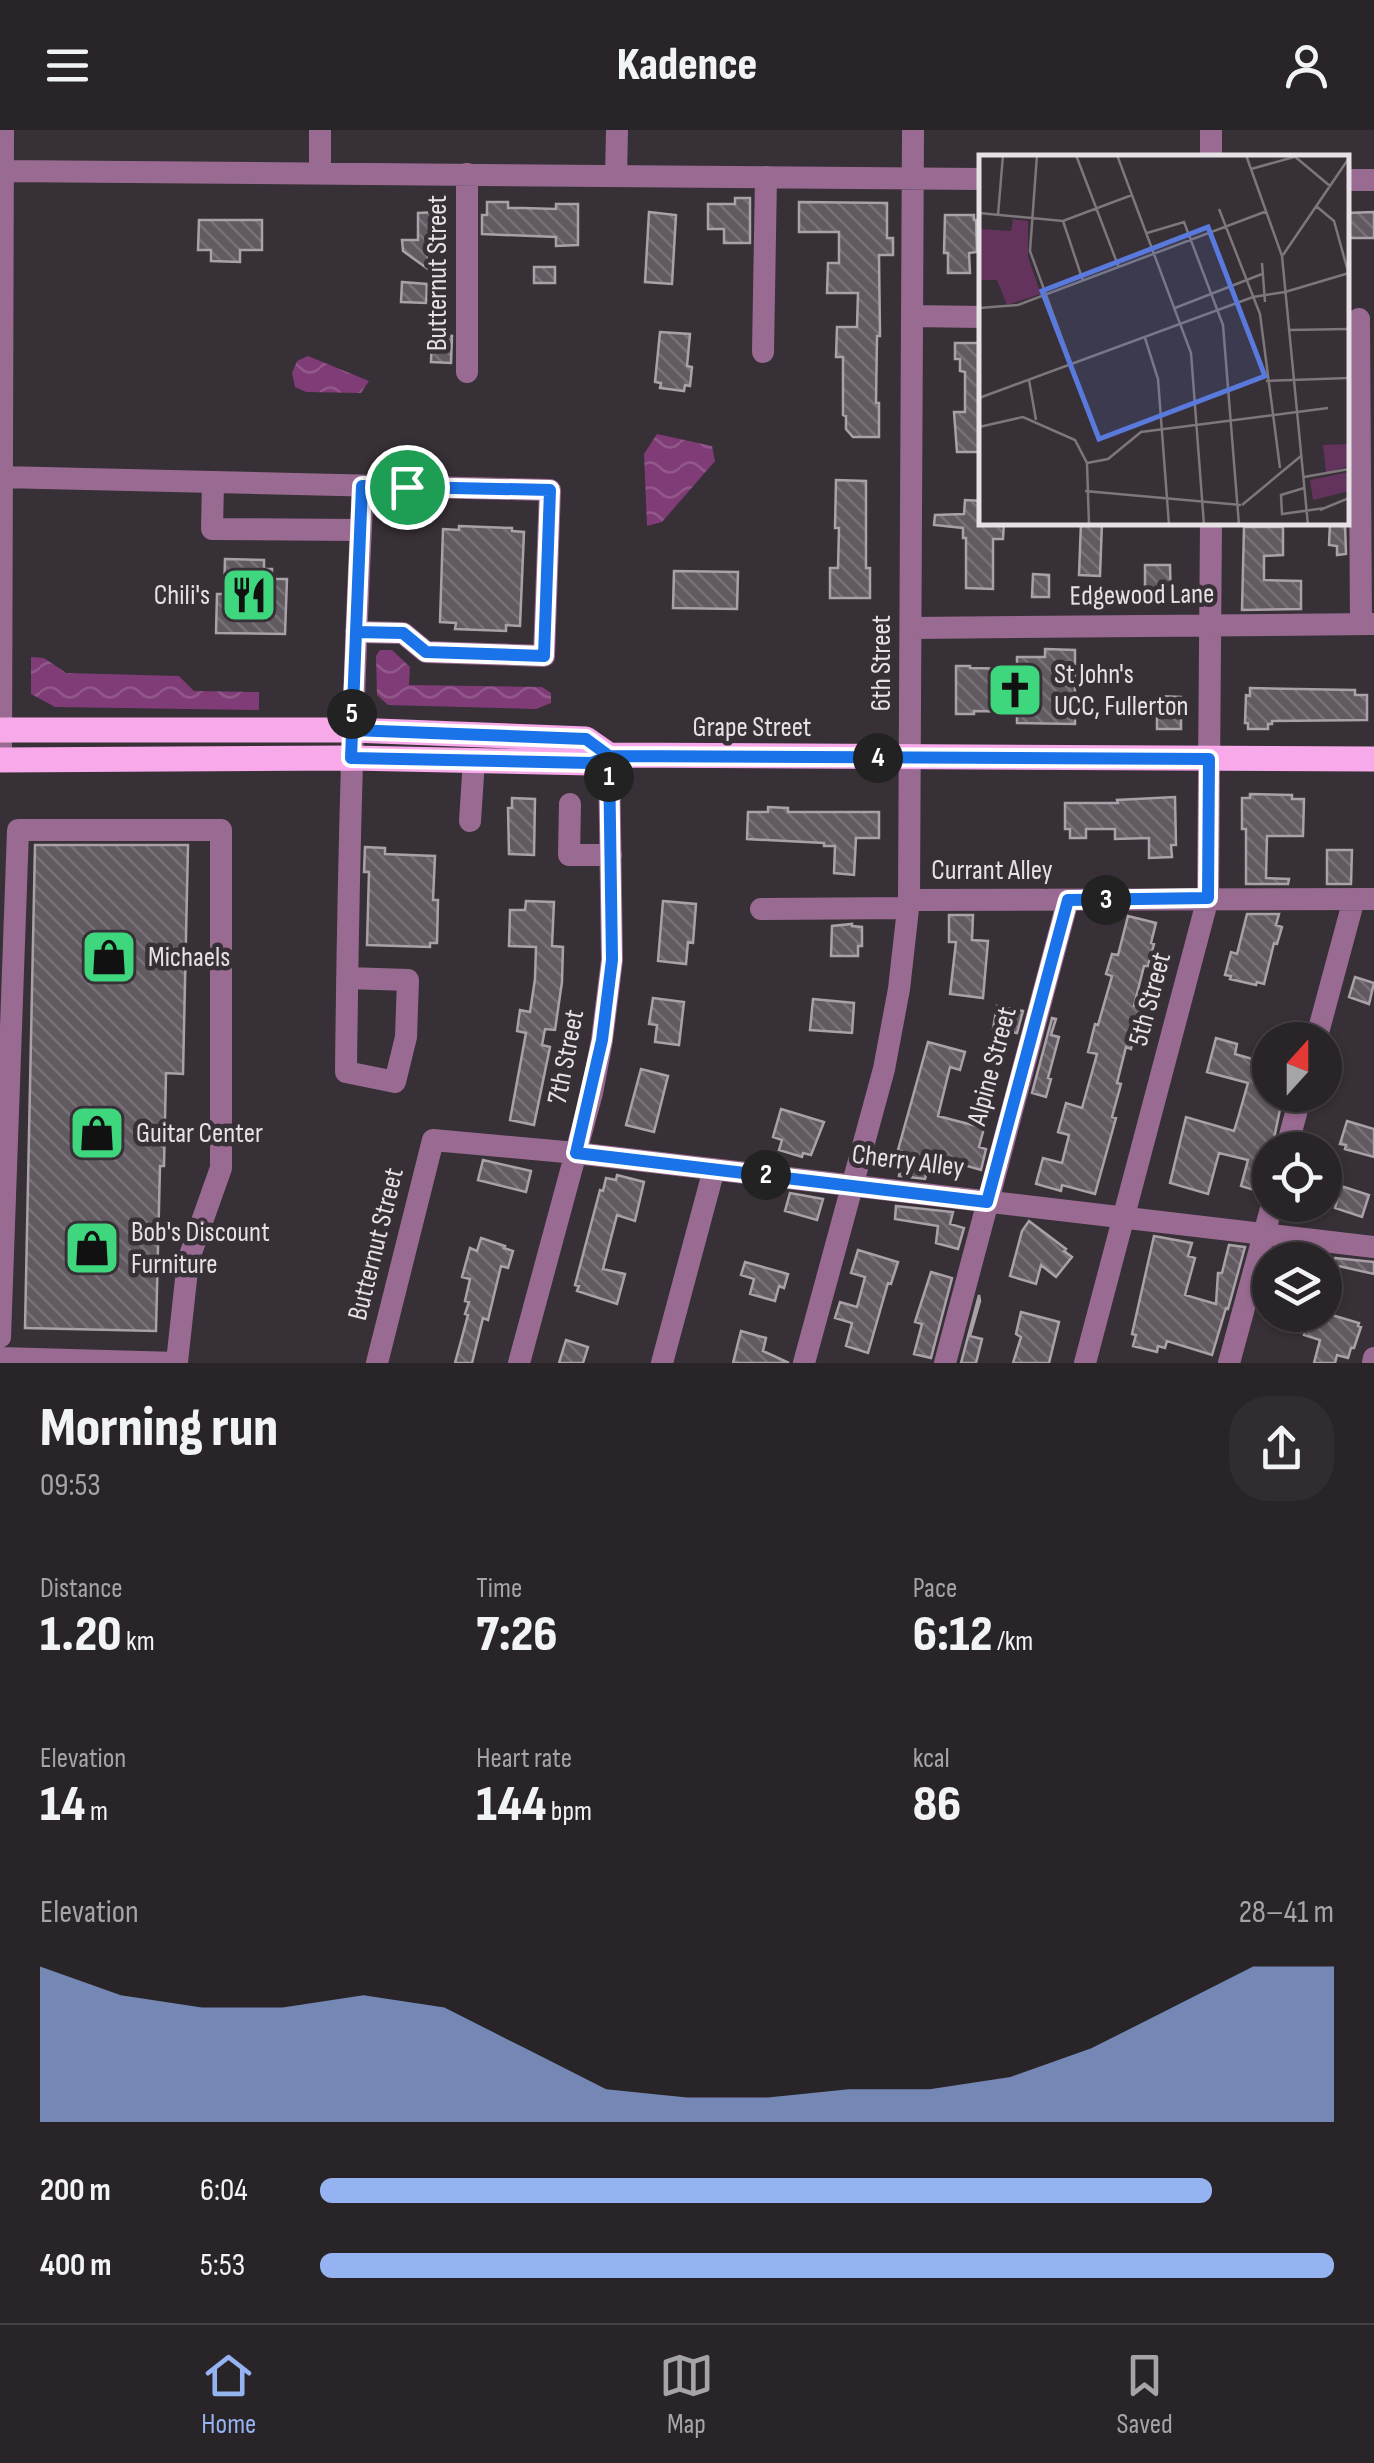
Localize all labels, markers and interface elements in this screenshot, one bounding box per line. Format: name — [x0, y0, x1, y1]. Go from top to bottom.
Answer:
icon: menu — [40, 38, 95, 93]
text: Kadence — [617, 38, 757, 93]
icon: person — [1279, 38, 1334, 93]
inset map — [979, 155, 1349, 525]
street label: Butternut Street — [421, 195, 454, 351]
pin — [365, 445, 450, 530]
icon: arrive — [380, 460, 435, 515]
restaurant icon: Chili's — [219, 565, 279, 625]
street label: Edgewood Lane — [1069, 577, 1215, 613]
place label: Chili's — [154, 579, 210, 612]
street label: 6th Street — [865, 615, 898, 711]
place label: St John's UCC, Fullerton — [1054, 658, 1189, 723]
church icon: St John's UCC, Fullerton — [985, 660, 1045, 720]
pin: 5 — [327, 689, 377, 739]
text: 5 — [346, 697, 358, 730]
street label: Grape Street — [693, 711, 811, 744]
pin: 4 — [853, 733, 903, 783]
text: 4 — [871, 741, 885, 774]
pin: 1 — [584, 752, 634, 802]
text: 1 — [604, 760, 614, 793]
street label: Currant Alley — [931, 854, 1053, 887]
pin: 3 — [1081, 875, 1131, 925]
text: 3 — [1100, 883, 1112, 916]
shop icon: Michaels — [79, 927, 139, 987]
place label: Michaels — [148, 941, 230, 974]
street label: 5th Street — [1122, 949, 1178, 1049]
street label: Alpine Street — [960, 1003, 1024, 1130]
street label: 7th Street — [541, 1007, 591, 1107]
north arrow — [1252, 1022, 1342, 1112]
map controls — [1252, 1022, 1342, 1332]
shop icon: Guitar Center — [67, 1103, 127, 1163]
place label: Guitar Center — [136, 1117, 263, 1150]
button: locate — [1252, 1132, 1342, 1222]
street label: Cherry Alley — [850, 1138, 966, 1184]
pin: 2 — [741, 1150, 791, 1200]
text: 2 — [760, 1158, 772, 1191]
street label: Butternut Street — [341, 1164, 411, 1324]
place label: Bob's Discount Furniture — [131, 1216, 270, 1281]
shop icon: Bob's Discount Furniture — [62, 1218, 122, 1278]
button: layers — [1252, 1242, 1342, 1332]
text: Morning run — [40, 1395, 278, 1462]
button: share — [1229, 1396, 1334, 1501]
text: 09:53 — [40, 1466, 101, 1505]
text: Distance — [40, 1572, 123, 1605]
text: Time — [476, 1572, 522, 1605]
text: Pace — [913, 1572, 957, 1605]
text: 1.20 — [40, 1605, 122, 1665]
text: 7:26 — [476, 1605, 557, 1665]
text: 6:12 — [913, 1605, 992, 1665]
text: km — [122, 1625, 155, 1658]
text: /km — [992, 1625, 1033, 1658]
text: Elevation — [40, 1742, 126, 1775]
text: Heart rate — [476, 1742, 572, 1775]
text: kcal — [913, 1742, 950, 1775]
text: 14 — [40, 1775, 85, 1835]
text: 144 — [476, 1775, 546, 1835]
text: 86 — [913, 1775, 961, 1835]
text: m — [85, 1795, 108, 1828]
text: bpm — [546, 1795, 592, 1828]
text: Elevation — [40, 1893, 139, 1932]
text: 28–41 m — [1239, 1893, 1334, 1932]
text: 200 m — [40, 2171, 111, 2210]
text: 6:04 — [200, 2171, 248, 2210]
text: 400 m — [40, 2246, 112, 2285]
text: 5:53 — [200, 2246, 245, 2285]
tab: Home — [201, 2348, 256, 2441]
tab: Map — [659, 2348, 714, 2441]
tab: Saved — [1117, 2348, 1173, 2441]

